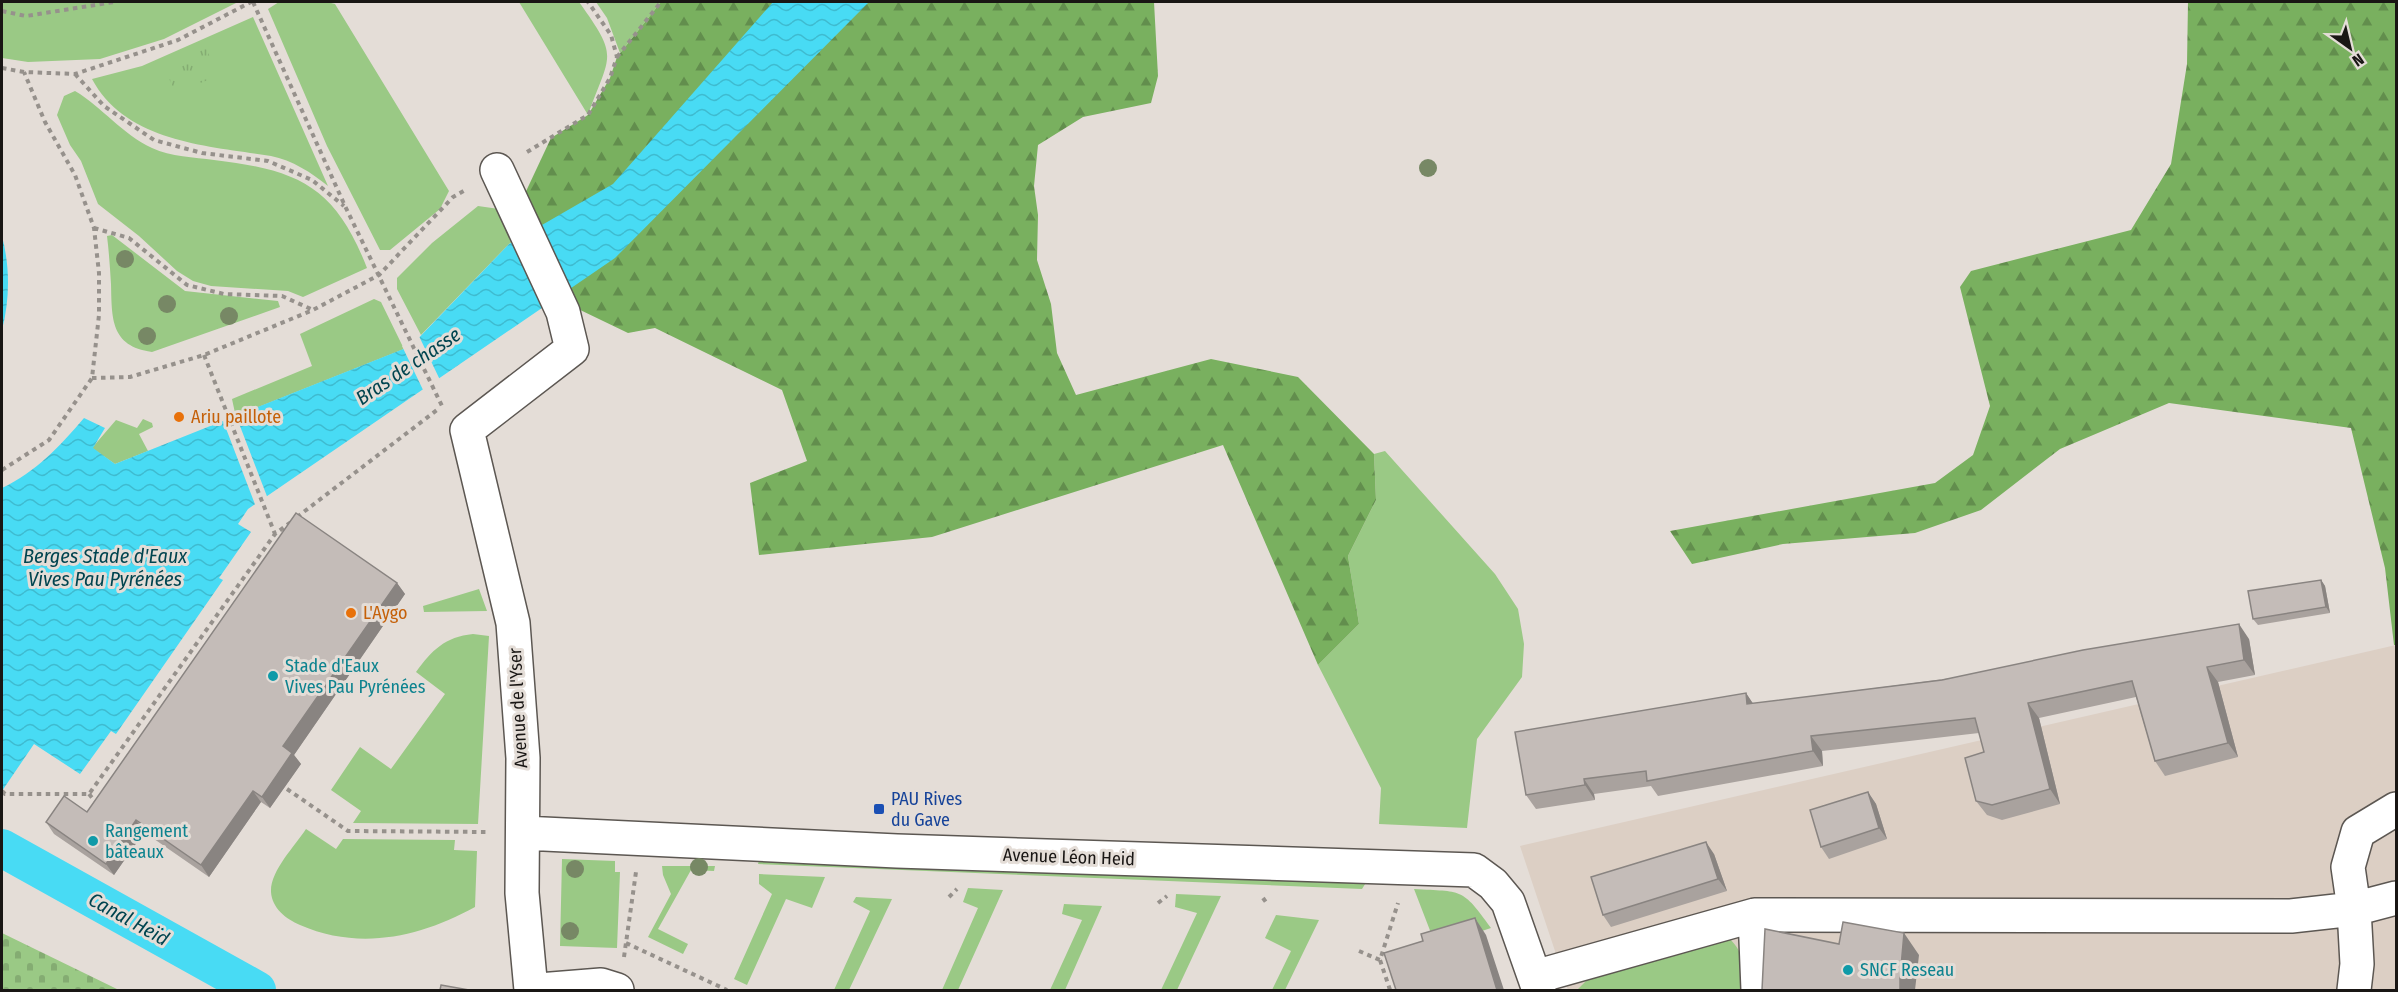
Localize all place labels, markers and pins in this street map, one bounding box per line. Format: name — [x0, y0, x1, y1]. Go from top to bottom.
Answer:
place label: Ariu paillote — [191, 406, 281, 428]
marker: Ariu paillote — [172, 410, 186, 424]
place label: L'Aygo — [363, 602, 407, 624]
marker: L'Aygo — [344, 606, 358, 620]
place label: Stade d'Eaux Vives Pau Pyrénées — [285, 655, 426, 698]
marker: Stade d'Eaux Vives Pau Pyrénées — [266, 669, 280, 683]
place label: PAU Rives du Gave — [891, 788, 963, 831]
marker: PAU Rives du Gave — [872, 802, 886, 816]
place label: Rangement bâteaux — [105, 820, 188, 863]
marker: Rangement bâteaux — [86, 834, 100, 848]
place label: SNCF Reseau — [1860, 959, 1954, 981]
marker: SNCF Reseau — [1841, 963, 1855, 977]

